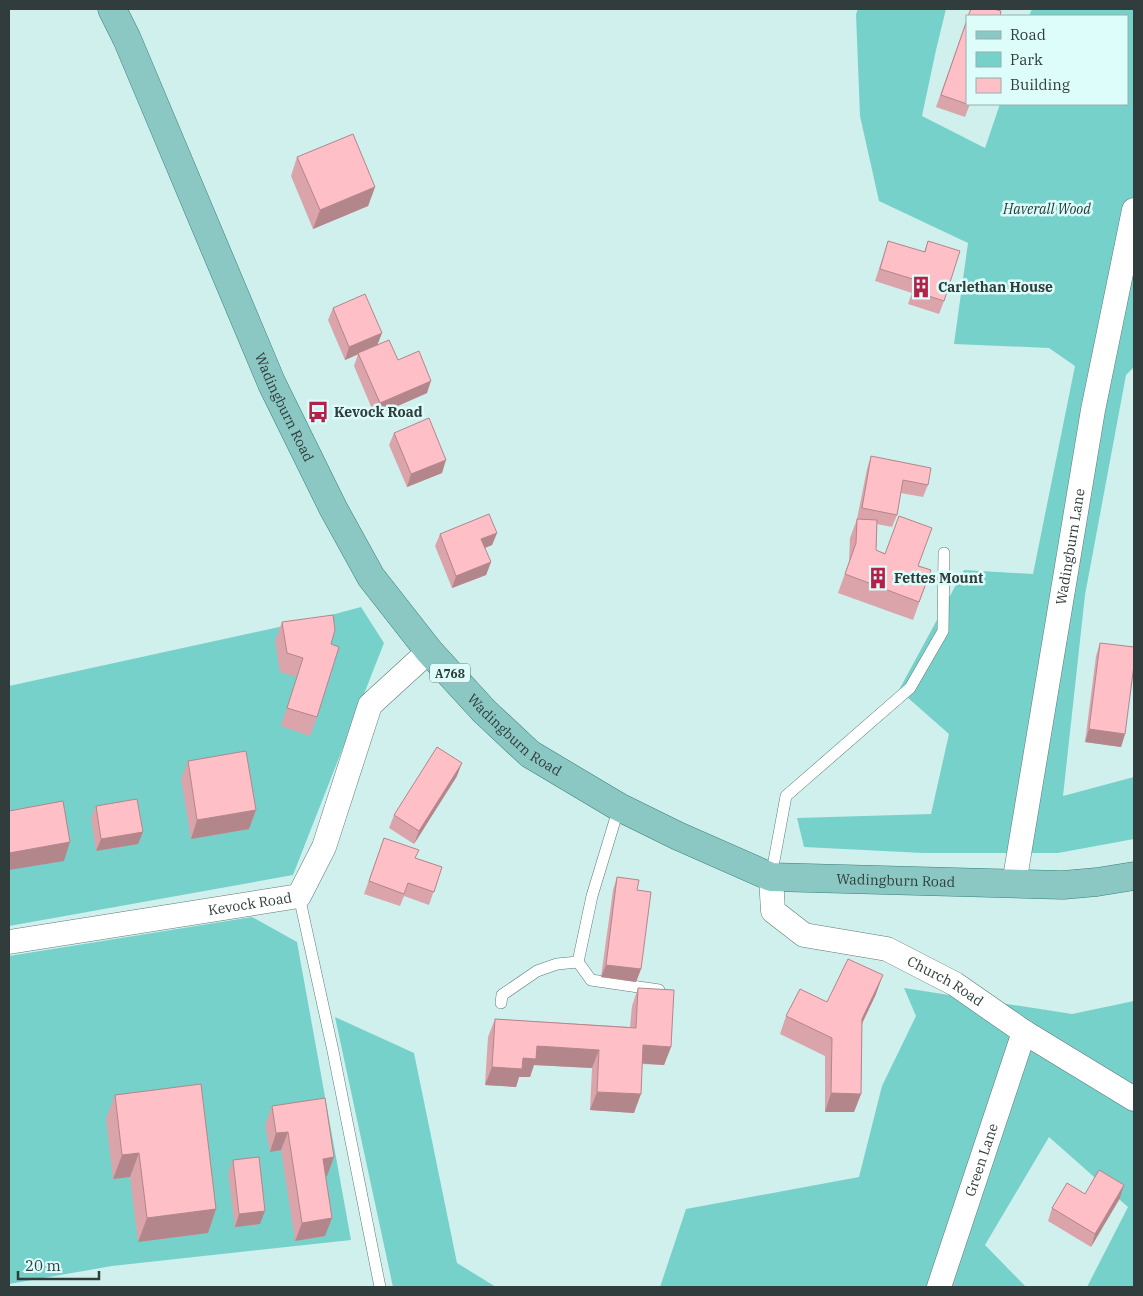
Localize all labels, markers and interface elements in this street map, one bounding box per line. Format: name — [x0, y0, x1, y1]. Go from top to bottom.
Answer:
legend — [966, 15, 1128, 105]
text: Road — [1010, 25, 1046, 44]
text: Park — [1010, 50, 1043, 69]
text: Building — [1010, 75, 1070, 94]
park label: Haverall Wood — [1002, 200, 1091, 218]
building icon: Carlethan House — [908, 274, 934, 300]
place label: Carlethan House — [938, 278, 1053, 296]
street label: Wadingburn Road — [251, 350, 318, 465]
bus stop icon: Kevock Road — [305, 399, 331, 425]
place label: Kevock Road — [334, 403, 423, 421]
street label: Wadingburn Lane — [1052, 487, 1089, 606]
building icon: Fettes Mount — [865, 565, 891, 591]
place label: Fettes Mount — [894, 569, 983, 587]
road number: A768 — [430, 664, 470, 682]
street label: Wadingburn Road — [463, 690, 565, 780]
street label: Wadingburn Road — [836, 870, 956, 891]
street label: Kevock Road — [207, 888, 294, 919]
street label: Church Road — [904, 952, 987, 1010]
street label: Green Lane — [961, 1121, 1002, 1199]
scale bar — [18, 1248, 99, 1280]
text: 20 m — [25, 1256, 61, 1275]

